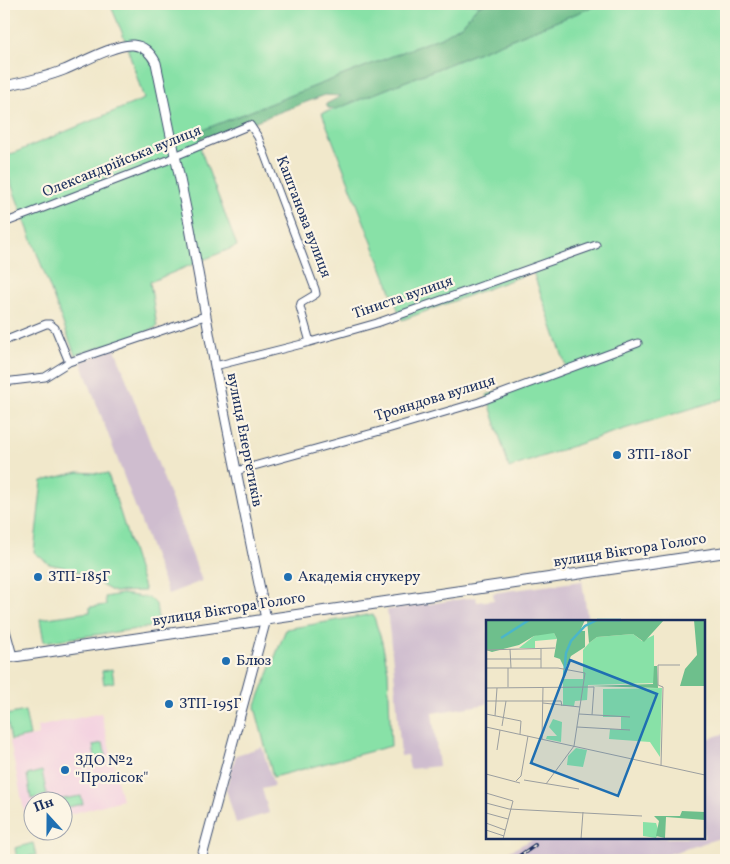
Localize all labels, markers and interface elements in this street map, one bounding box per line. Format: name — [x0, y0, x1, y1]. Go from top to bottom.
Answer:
street label: Олександрійська вулиця — [39, 120, 205, 204]
street label: Каштанова вулиця — [270, 153, 336, 281]
street label: Тіниста вулиця — [350, 271, 456, 325]
street label: вулиця Енергетиків — [221, 371, 267, 509]
street label: Трояндова вулиця — [372, 371, 498, 427]
place label: ЗТП-180Г — [627, 445, 691, 466]
marker: ЗТП-180Г — [611, 449, 623, 461]
street label: вулиця Віктора Голого — [552, 529, 708, 573]
place label: ЗТП-185Г — [48, 567, 110, 588]
place label: Академія снукеру — [298, 567, 420, 588]
marker: ЗТП-185Г — [32, 571, 44, 583]
marker: Академія снукеру — [282, 571, 294, 583]
street label: вулиця Віктора Голого — [151, 588, 307, 632]
inset map — [486, 620, 705, 839]
place label: Блюз — [236, 651, 271, 672]
marker: Блюз — [220, 655, 232, 667]
place label: ЗТП-195Г — [179, 694, 242, 715]
marker: ЗТП-195Г — [163, 698, 175, 710]
place label: ЗДО №2 "Пролісок" — [75, 751, 148, 789]
marker: ЗДО №2 "Пролісок" — [59, 764, 71, 776]
north arrow — [22, 792, 72, 842]
text: Пн — [31, 793, 57, 818]

